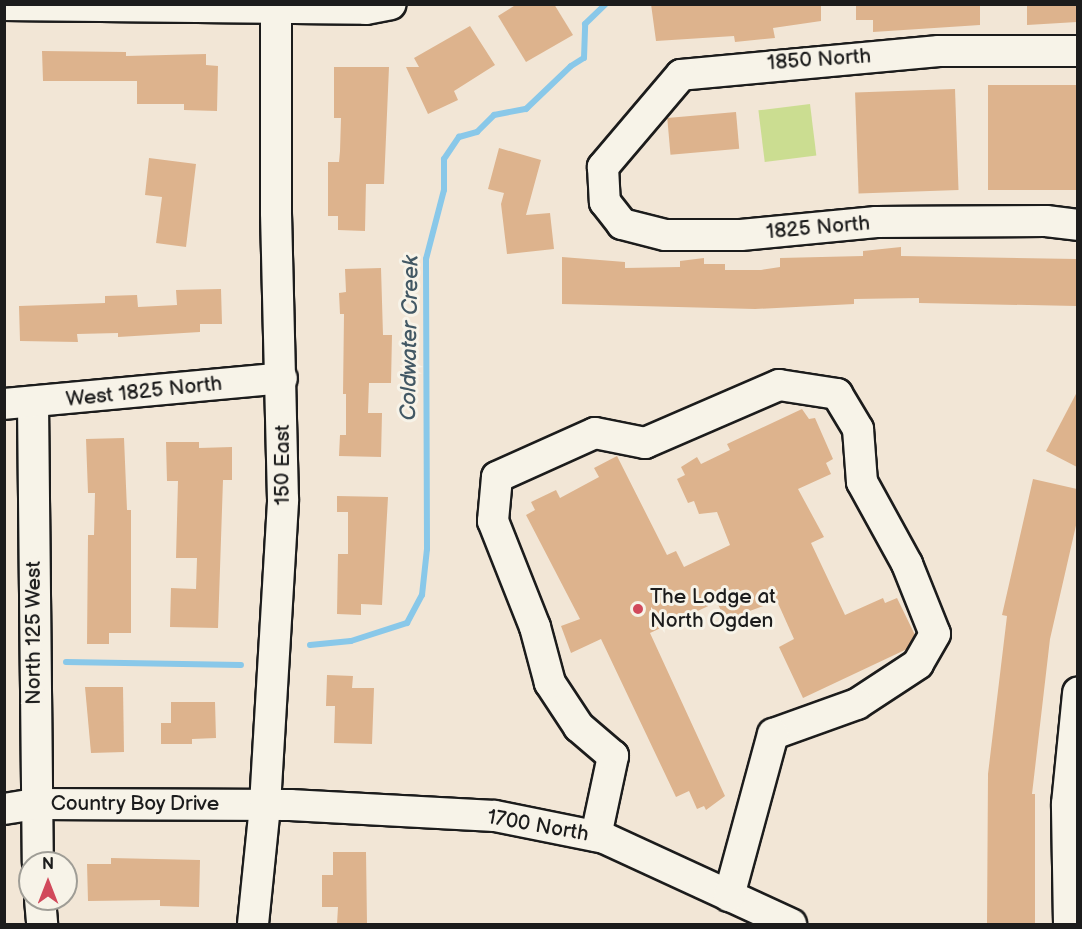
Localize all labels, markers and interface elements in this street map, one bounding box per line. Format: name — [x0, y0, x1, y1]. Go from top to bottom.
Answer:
street label: 1850 North — [766, 44, 872, 76]
street label: 1825 North — [765, 211, 871, 245]
water label: Coldwater Creek — [395, 255, 425, 421]
street label: West 1825 North — [65, 371, 223, 413]
street label: 150 East — [270, 425, 296, 505]
street label: North 125 West — [21, 561, 47, 705]
place label: The Lodge at North Ogden — [650, 584, 776, 634]
marker: The Lodge at North Ogden — [631, 602, 645, 616]
street label: Country Boy Drive — [49, 791, 221, 817]
street label: 1700 North — [485, 805, 591, 847]
north arrow — [18, 851, 78, 911]
text: N — [42, 855, 54, 874]

